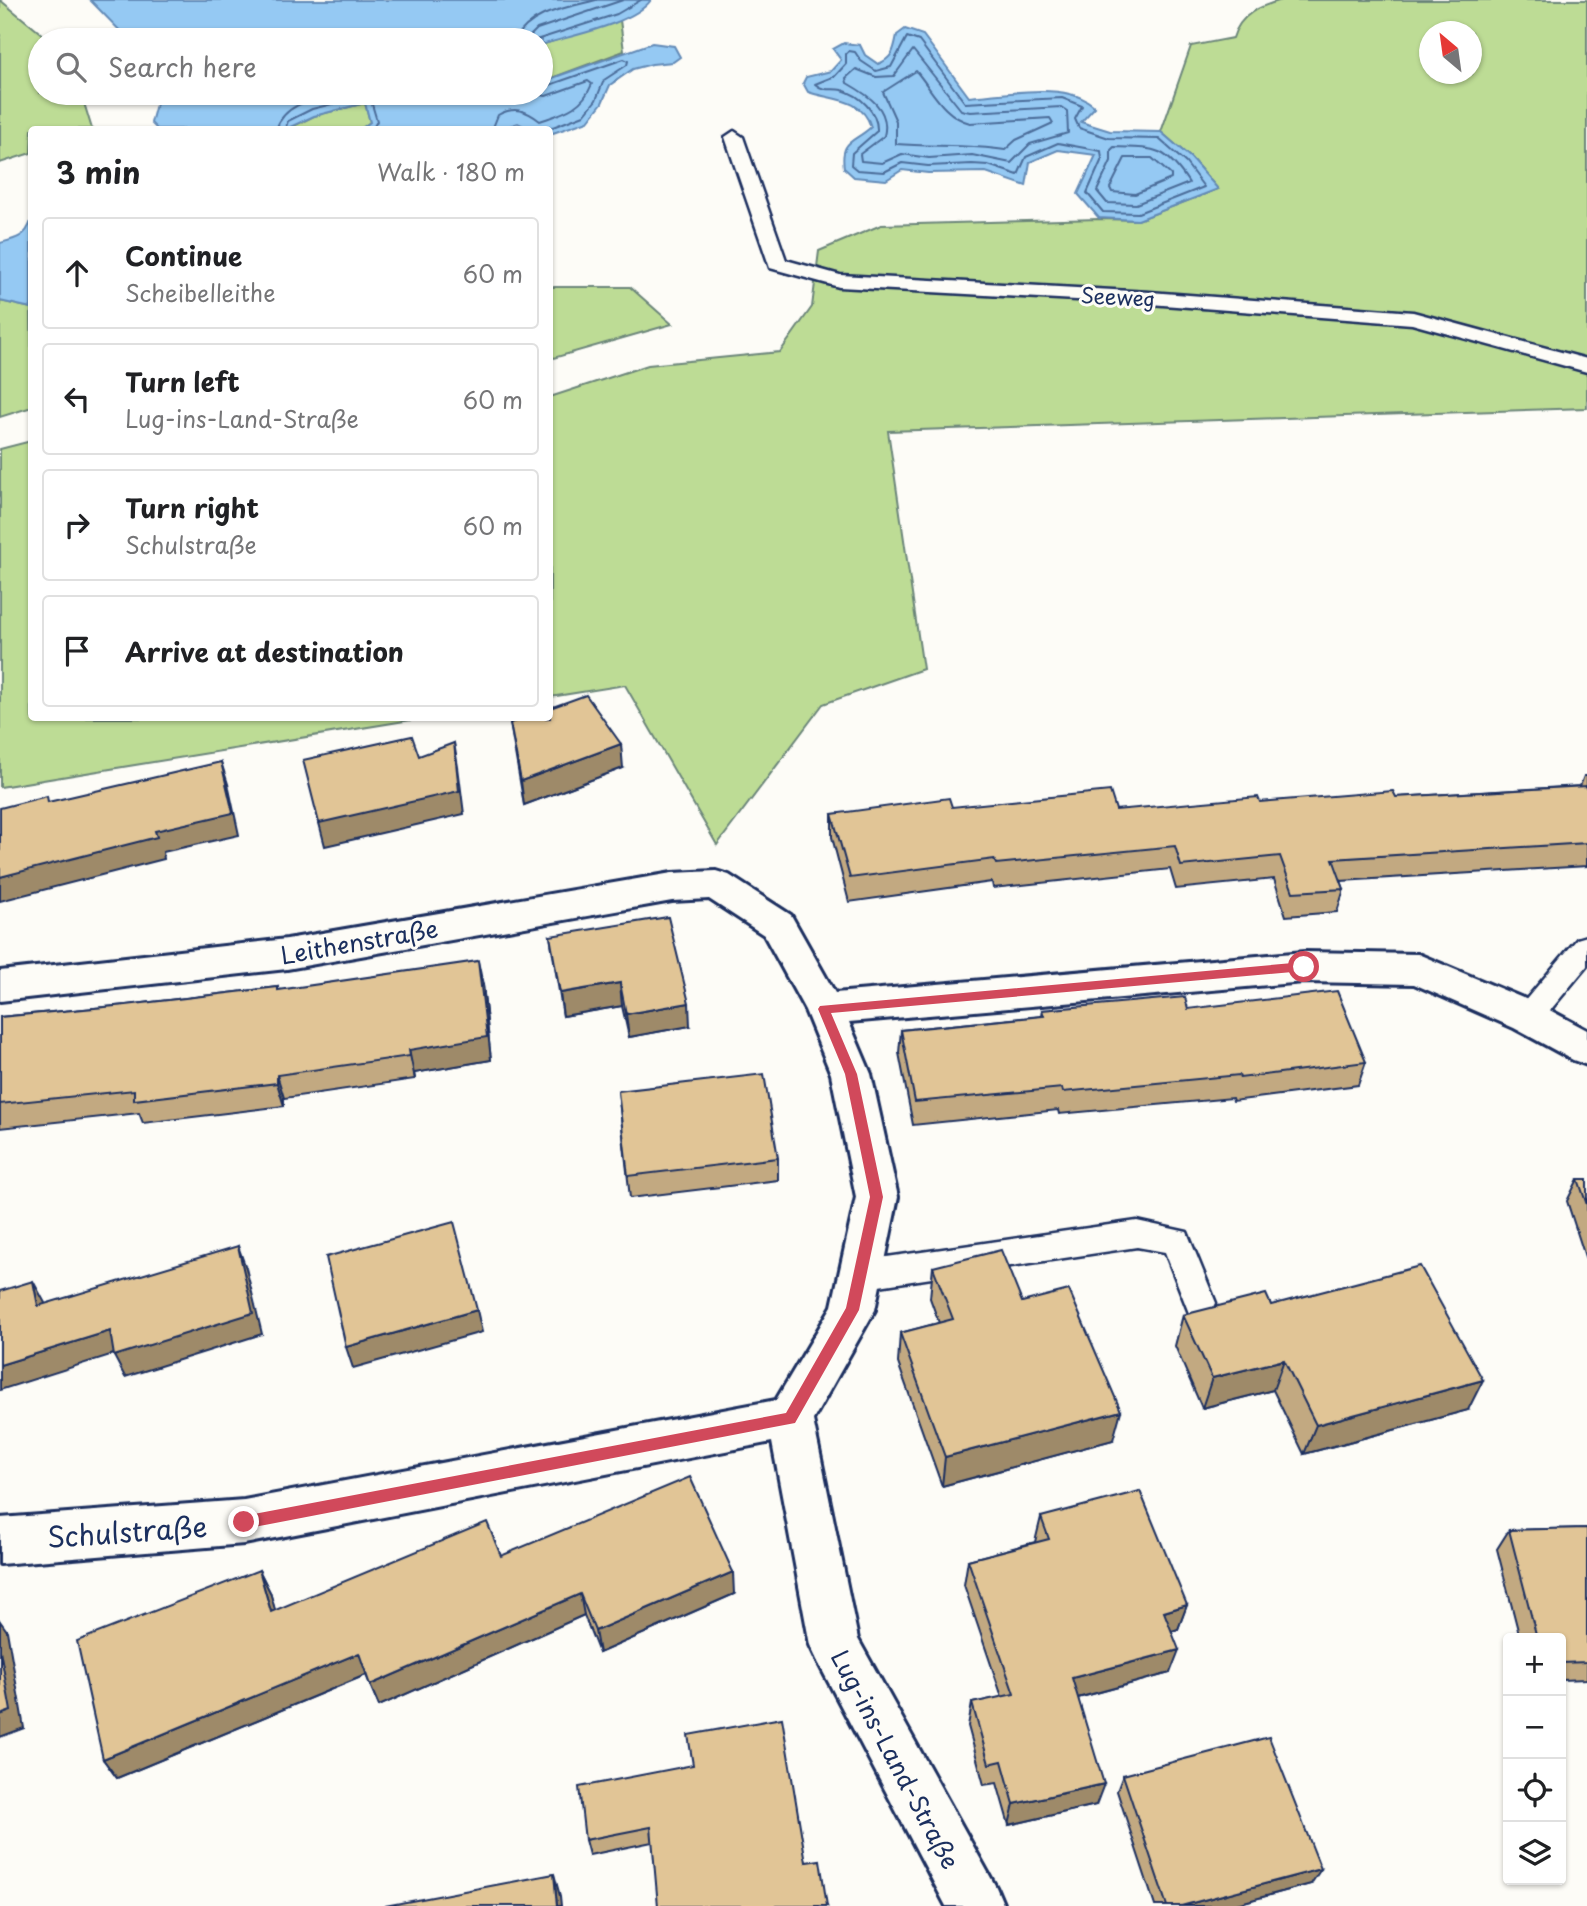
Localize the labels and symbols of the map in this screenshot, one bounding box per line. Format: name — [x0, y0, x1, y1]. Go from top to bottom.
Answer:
north arrow — [1419, 21, 1482, 84]
street label: Seeweg — [1080, 278, 1156, 314]
street label: Leithenstraße — [277, 909, 441, 973]
route start — [1288, 951, 1319, 982]
street label: Schulstraße — [46, 1504, 208, 1558]
route end — [228, 1506, 259, 1537]
street label: Lug-ins-Land-Straße — [823, 1643, 969, 1875]

